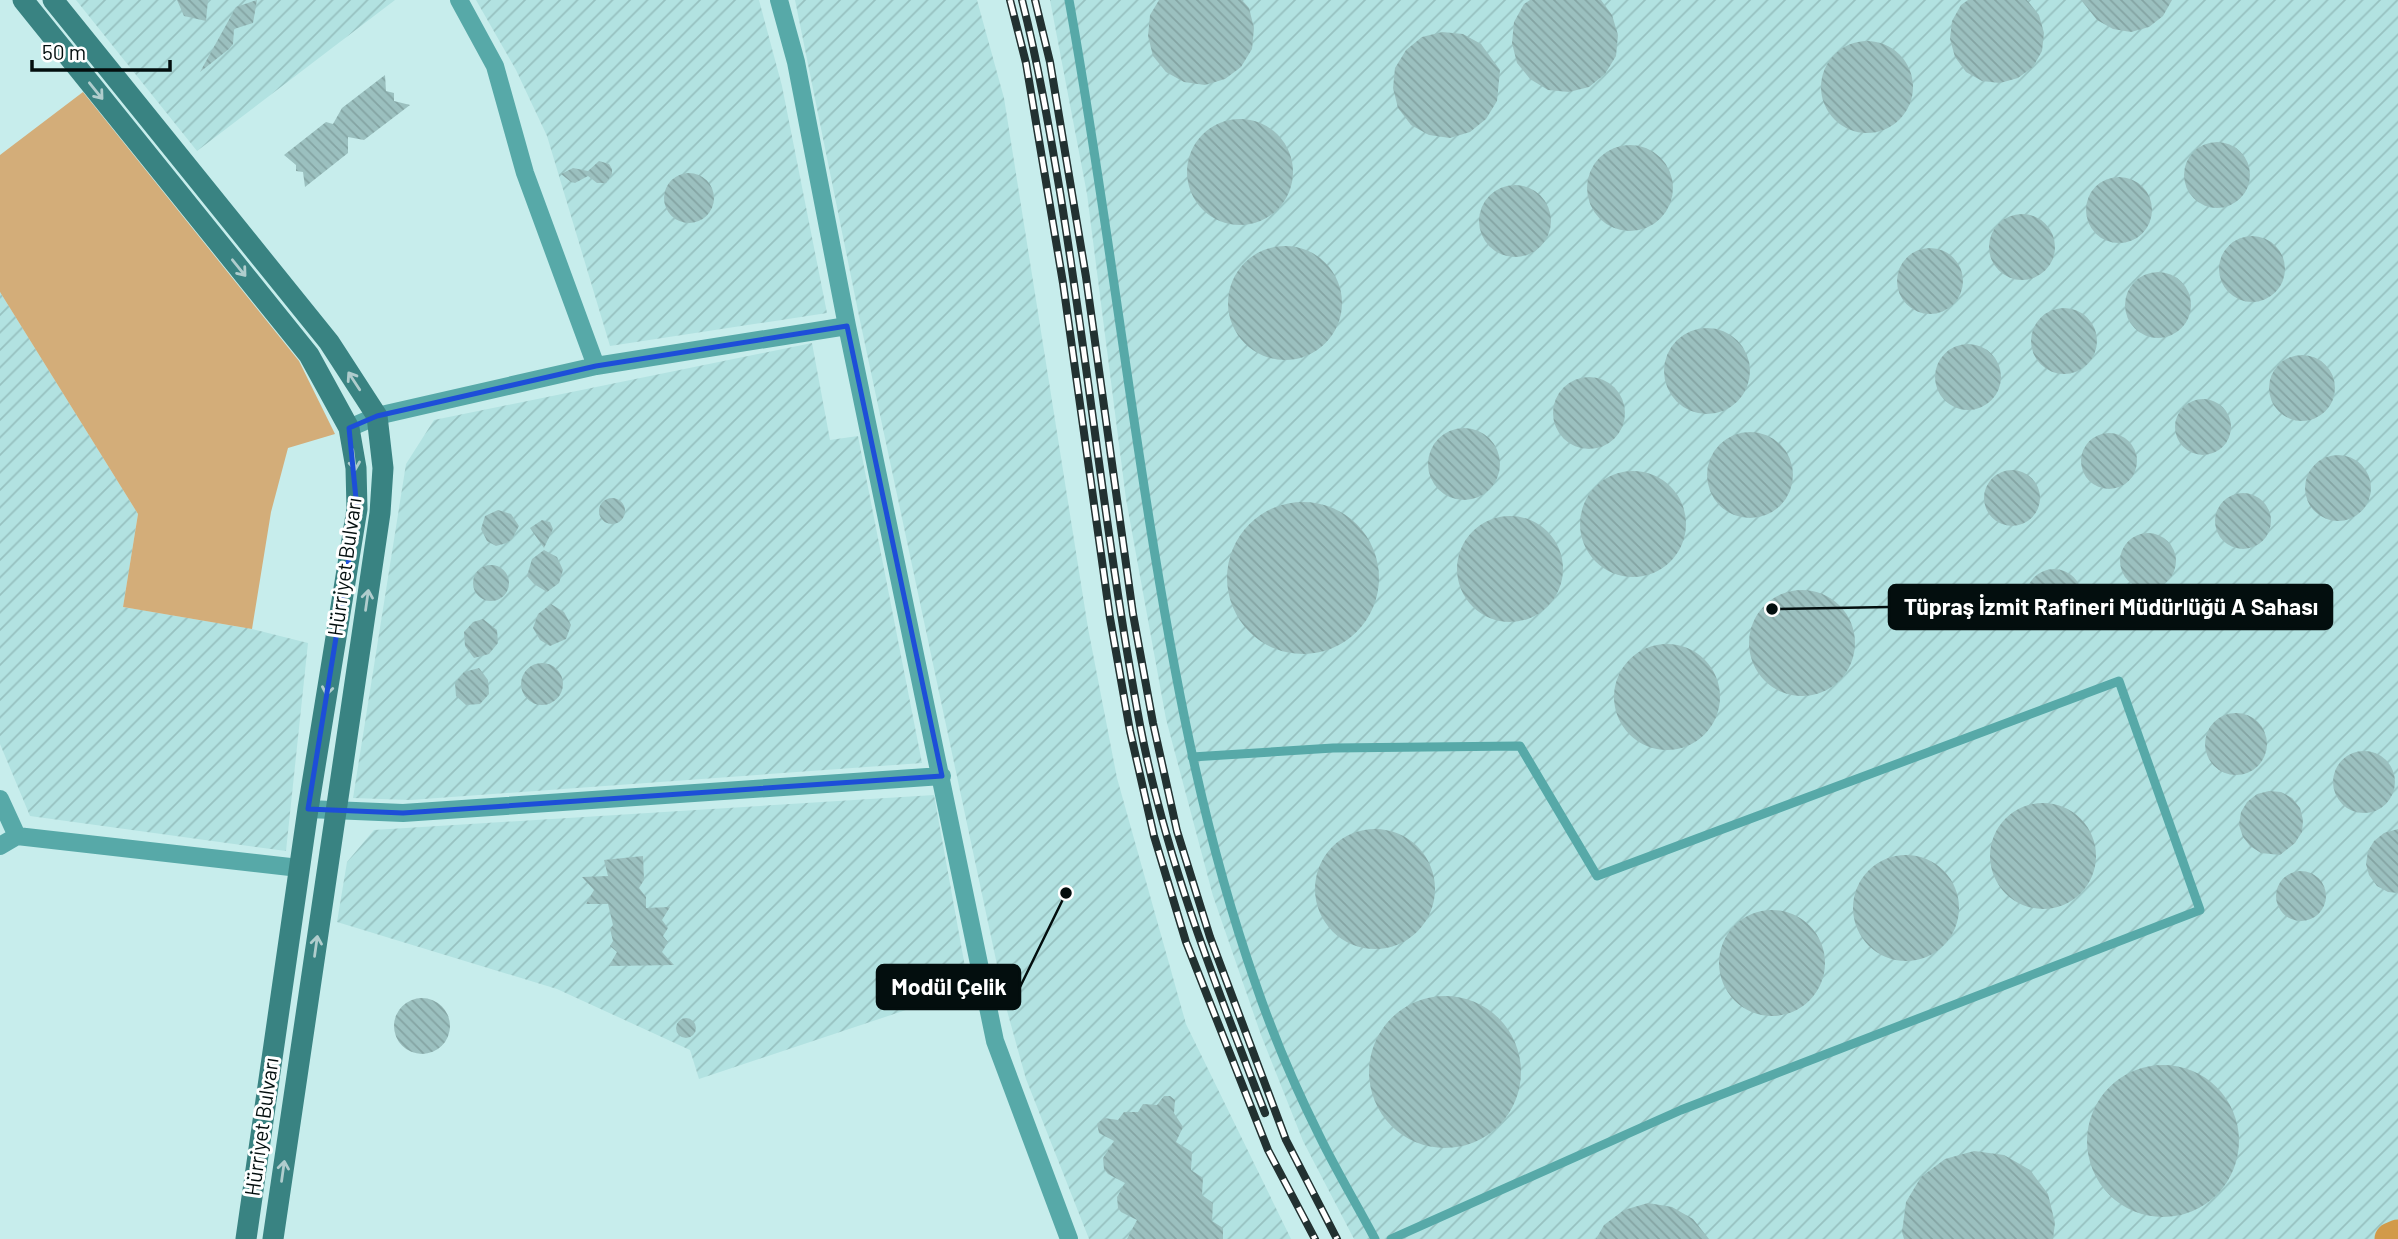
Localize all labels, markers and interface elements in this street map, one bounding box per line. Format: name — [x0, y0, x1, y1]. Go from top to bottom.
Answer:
scale bar — [32, 28, 170, 72]
text: 50 m — [42, 39, 86, 64]
one-way arrow — [88, 82, 104, 100]
one-way arrow — [231, 259, 247, 277]
one-way arrow — [347, 371, 361, 391]
one-way arrow — [348, 448, 361, 471]
street label: Hürriyet Bulvarı — [321, 496, 366, 638]
callout: Tüpraş İzmit Rafineri Müdürlüğü A Sahası — [1889, 585, 2332, 629]
one-way arrow — [361, 589, 374, 612]
text: Tüpraş İzmit Rafineri Müdürlüğü A Sahası — [1904, 592, 2318, 620]
one-way arrow — [321, 673, 334, 696]
one-way arrow — [310, 936, 323, 958]
callout: Modül Çelik — [877, 965, 1020, 1009]
text: Modül Çelik — [891, 972, 1007, 1000]
street label: Hürriyet Bulvarı — [238, 1056, 283, 1198]
one-way arrow — [277, 1161, 290, 1183]

